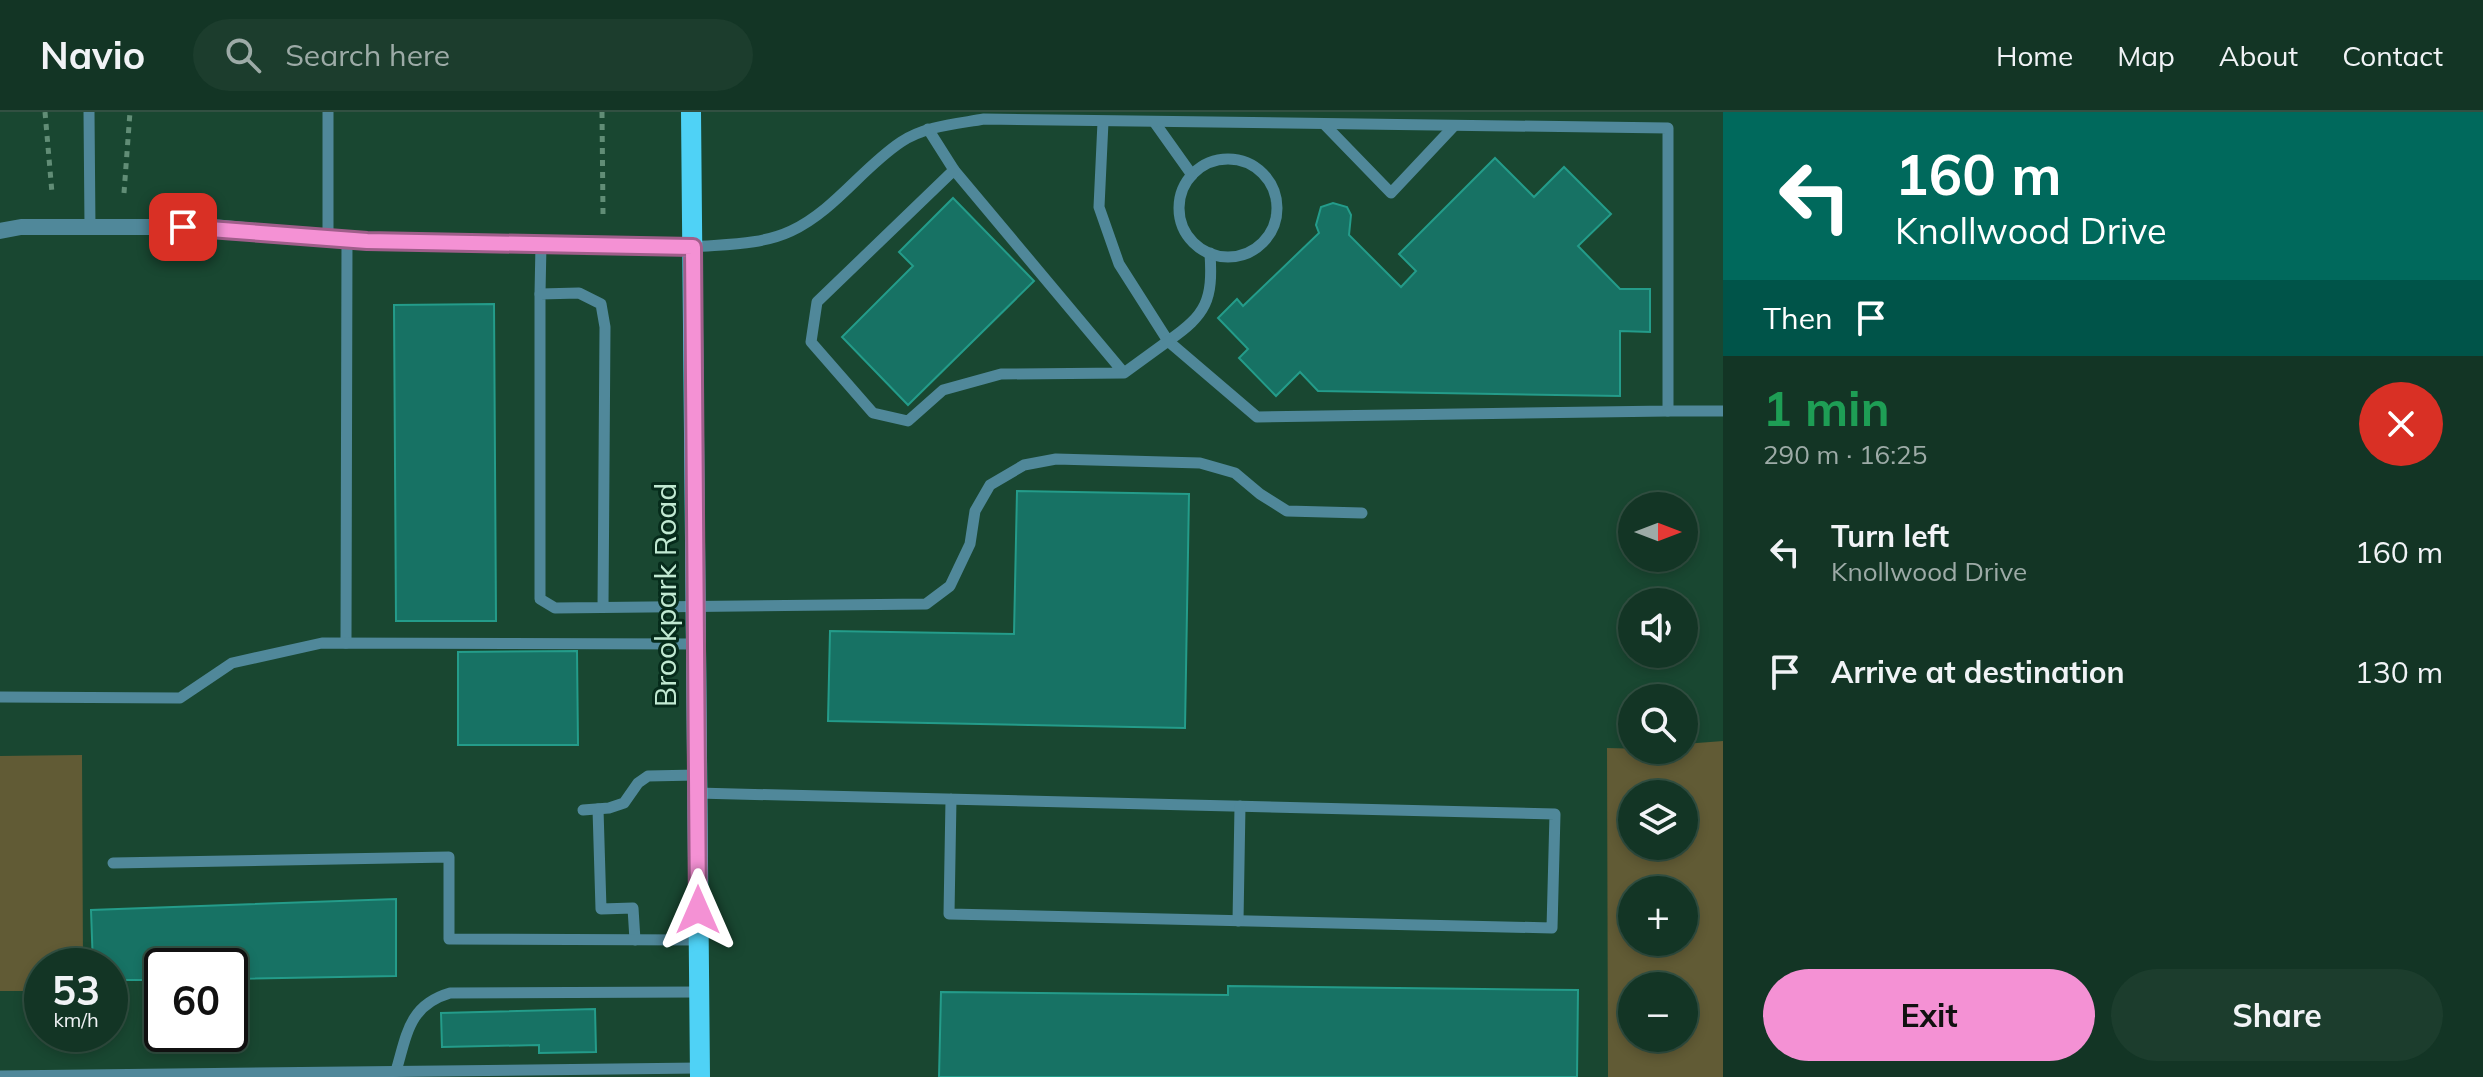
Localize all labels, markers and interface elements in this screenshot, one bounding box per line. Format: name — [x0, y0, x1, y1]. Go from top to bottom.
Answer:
search box — [193, 19, 753, 91]
text: Navio — [40, 31, 145, 79]
icon: search — [221, 33, 265, 77]
text: Search here — [285, 36, 450, 74]
text: Home — [1996, 38, 2073, 73]
text: Map — [2117, 38, 2175, 73]
text: About — [2219, 38, 2298, 73]
text: Contact — [2342, 38, 2443, 73]
text: 160 m — [1895, 139, 2062, 209]
icon: left — [1763, 144, 1867, 248]
pin — [149, 193, 217, 261]
icon: arrive — [161, 205, 205, 249]
text: Knollwood Drive — [1895, 208, 2167, 253]
icon: arrive — [1849, 296, 1893, 340]
text: Then — [1763, 299, 1833, 337]
text: 1 min — [1763, 378, 1890, 438]
button: close — [2359, 382, 2443, 466]
text: 290 m · 16:25 — [1763, 438, 1927, 471]
street label: Brookpark Road — [646, 483, 684, 707]
north arrow — [1618, 492, 1698, 572]
map controls — [1618, 492, 1698, 1052]
text: Turn left — [1831, 517, 1949, 555]
icon: left — [1763, 530, 1807, 574]
text: 160 m — [2355, 533, 2443, 571]
text: Knollwood Drive — [1831, 555, 2027, 588]
button: sound — [1618, 588, 1698, 668]
icon: arrive — [1763, 650, 1807, 694]
text: Arrive at destination — [1831, 653, 2125, 691]
text: 130 m — [2355, 653, 2443, 691]
button: search — [1618, 684, 1698, 764]
button: layers — [1618, 780, 1698, 860]
position arrow — [656, 868, 740, 952]
button: + — [1618, 876, 1698, 956]
speed limit sign: 60 — [144, 948, 248, 1052]
text: 53 — [52, 965, 100, 1015]
button: Exit — [1763, 969, 2095, 1061]
button: Share — [2111, 969, 2443, 1061]
button: − — [1618, 972, 1698, 1052]
text: km/h — [53, 1007, 99, 1032]

